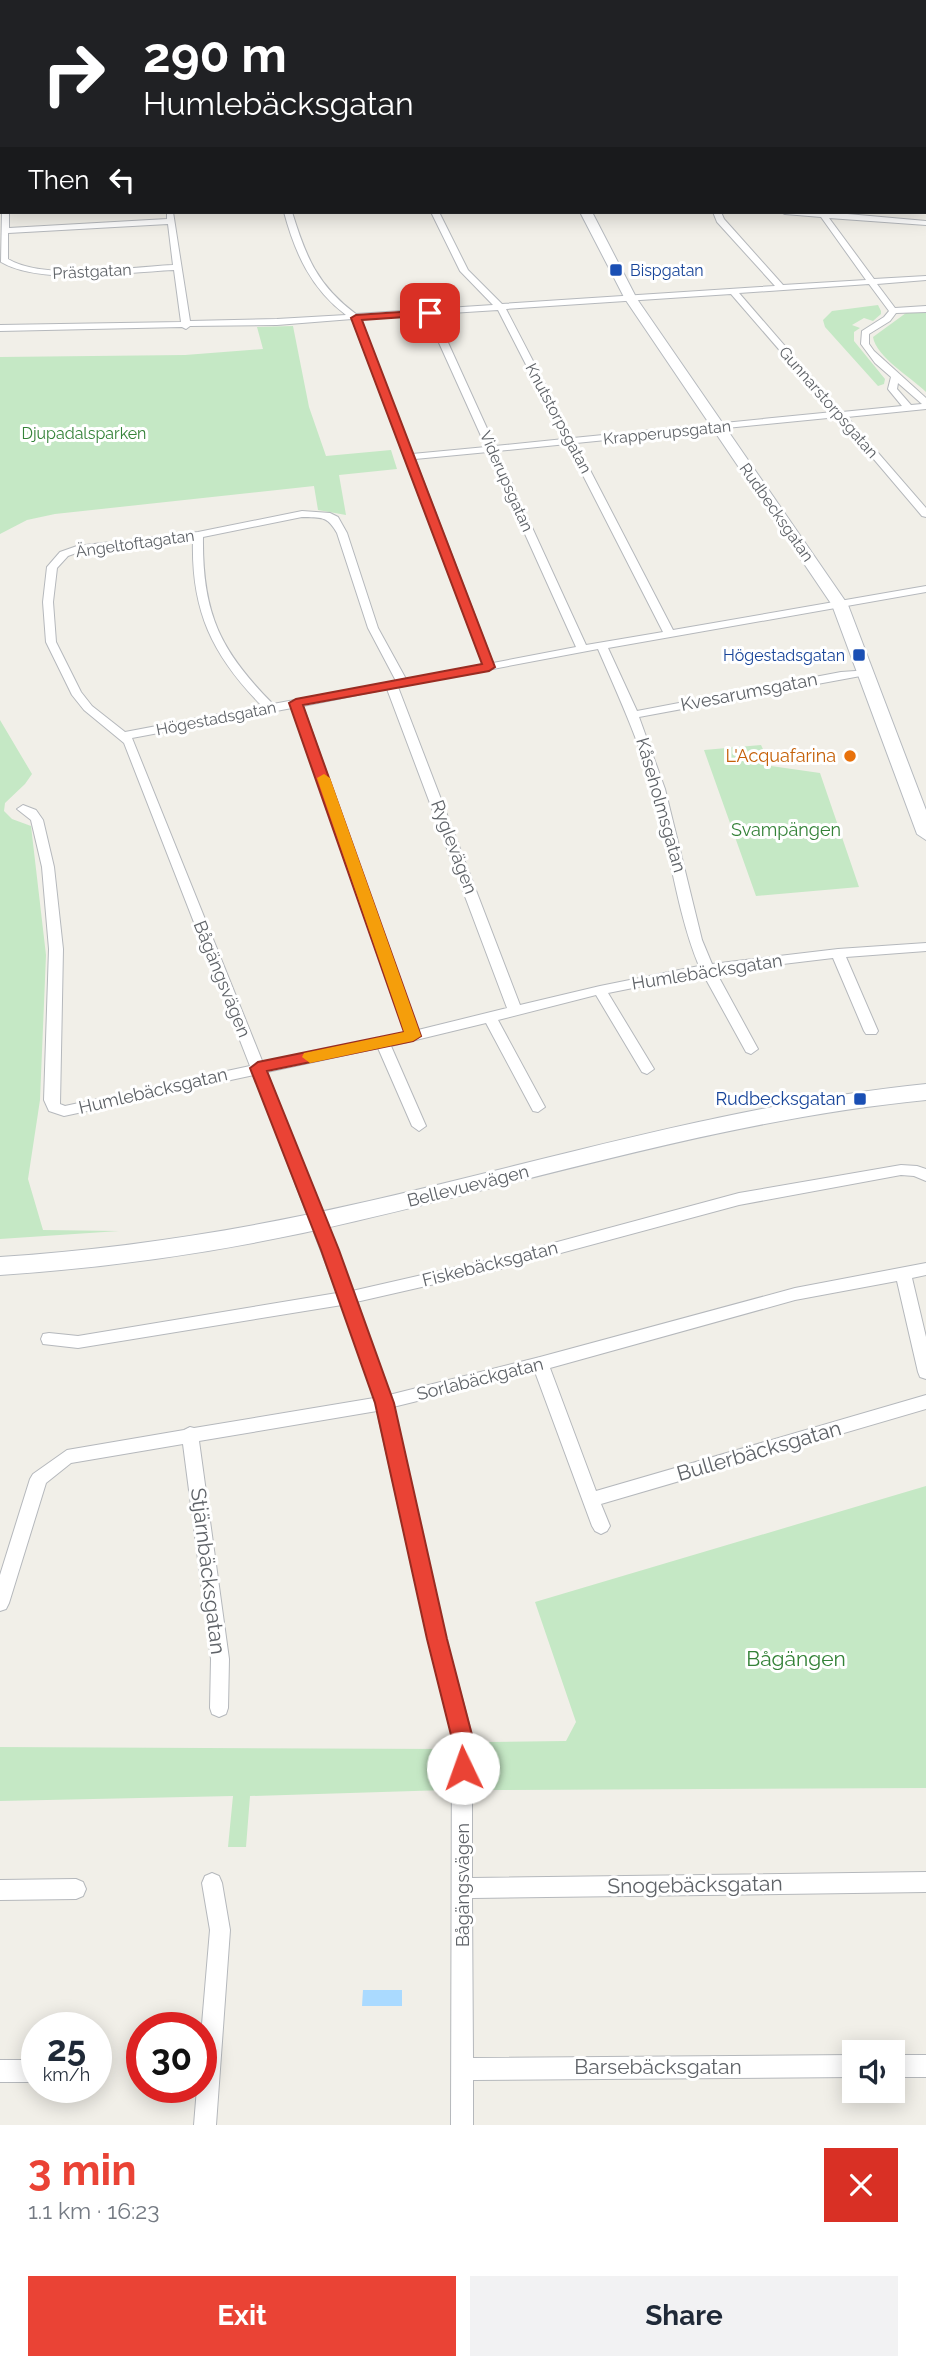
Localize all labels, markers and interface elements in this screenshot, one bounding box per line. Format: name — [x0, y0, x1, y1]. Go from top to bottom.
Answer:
text: 290 m — [143, 26, 287, 83]
icon: right — [28, 28, 119, 119]
text: Humlebäcksgatan — [143, 85, 414, 122]
icon: left — [103, 161, 141, 199]
text: Then — [28, 165, 89, 195]
street label: Prästgatan — [52, 260, 132, 283]
place label: Bispgatan — [630, 261, 704, 280]
marker: Bispgatan — [608, 262, 624, 278]
pin — [400, 283, 460, 343]
icon: arrive — [411, 294, 449, 332]
street label: Gunnarstorpsgatan — [775, 343, 882, 462]
street label: Knutstorpsgatan — [522, 360, 596, 477]
street label: Krapperupsgatan — [602, 416, 732, 449]
park label: Djupadalsparken — [22, 424, 146, 443]
street label: Viderupsgatan — [476, 428, 537, 535]
street label: Rudbecksgatan — [736, 459, 818, 565]
street label: Ängeltoftagatan — [74, 525, 196, 561]
place label: Högestadsgatan — [723, 646, 845, 665]
marker: Högestadsgatan — [851, 647, 867, 663]
street label: Kvesarumsgatan — [679, 668, 819, 715]
street label: Högestadsgatan — [154, 698, 278, 739]
street label: Kåseholmsgatan — [632, 735, 691, 875]
place label: L'Acquafarina — [725, 745, 836, 766]
marker: L'Acquafarina — [842, 748, 858, 764]
street label: Ryglevägen — [427, 797, 482, 897]
park label: Svampängen — [731, 819, 841, 840]
street label: Bågängsvägen — [189, 917, 255, 1040]
street label: Humlebäcksgatan — [630, 949, 784, 994]
street label: Humlebäcksgatan — [76, 1063, 229, 1118]
place label: Rudbecksgatan — [716, 1088, 846, 1109]
marker: Rudbecksgatan — [852, 1091, 868, 1107]
street label: Bellevuevägen — [405, 1160, 531, 1211]
street label: Fiskebäcksgatan — [420, 1237, 560, 1291]
street label: Sorlabäckgatan — [414, 1353, 545, 1404]
street label: Bullerbäcksgatan — [674, 1415, 844, 1486]
street label: Stjärnbäcksgatan — [186, 1486, 231, 1656]
park label: Bågängen — [746, 1646, 846, 1671]
position arrow — [426, 1731, 500, 1805]
street label: Bågängsvägen — [452, 1823, 473, 1947]
street label: Snogebäcksgatan — [607, 1870, 783, 1899]
speed limit sign: 30 — [126, 2012, 217, 2103]
text: 25 — [47, 2028, 86, 2069]
map controls — [842, 2040, 905, 2103]
button: sound — [842, 2040, 905, 2103]
street label: Barsebäcksgatan — [574, 2054, 742, 2079]
text: km/h — [43, 2064, 90, 2085]
text: 3 min — [28, 2146, 137, 2195]
button: close — [824, 2148, 898, 2222]
text: 1.1 km · 16:23 — [28, 2197, 160, 2224]
button: Exit — [28, 2276, 456, 2356]
button: Share — [470, 2276, 898, 2356]

